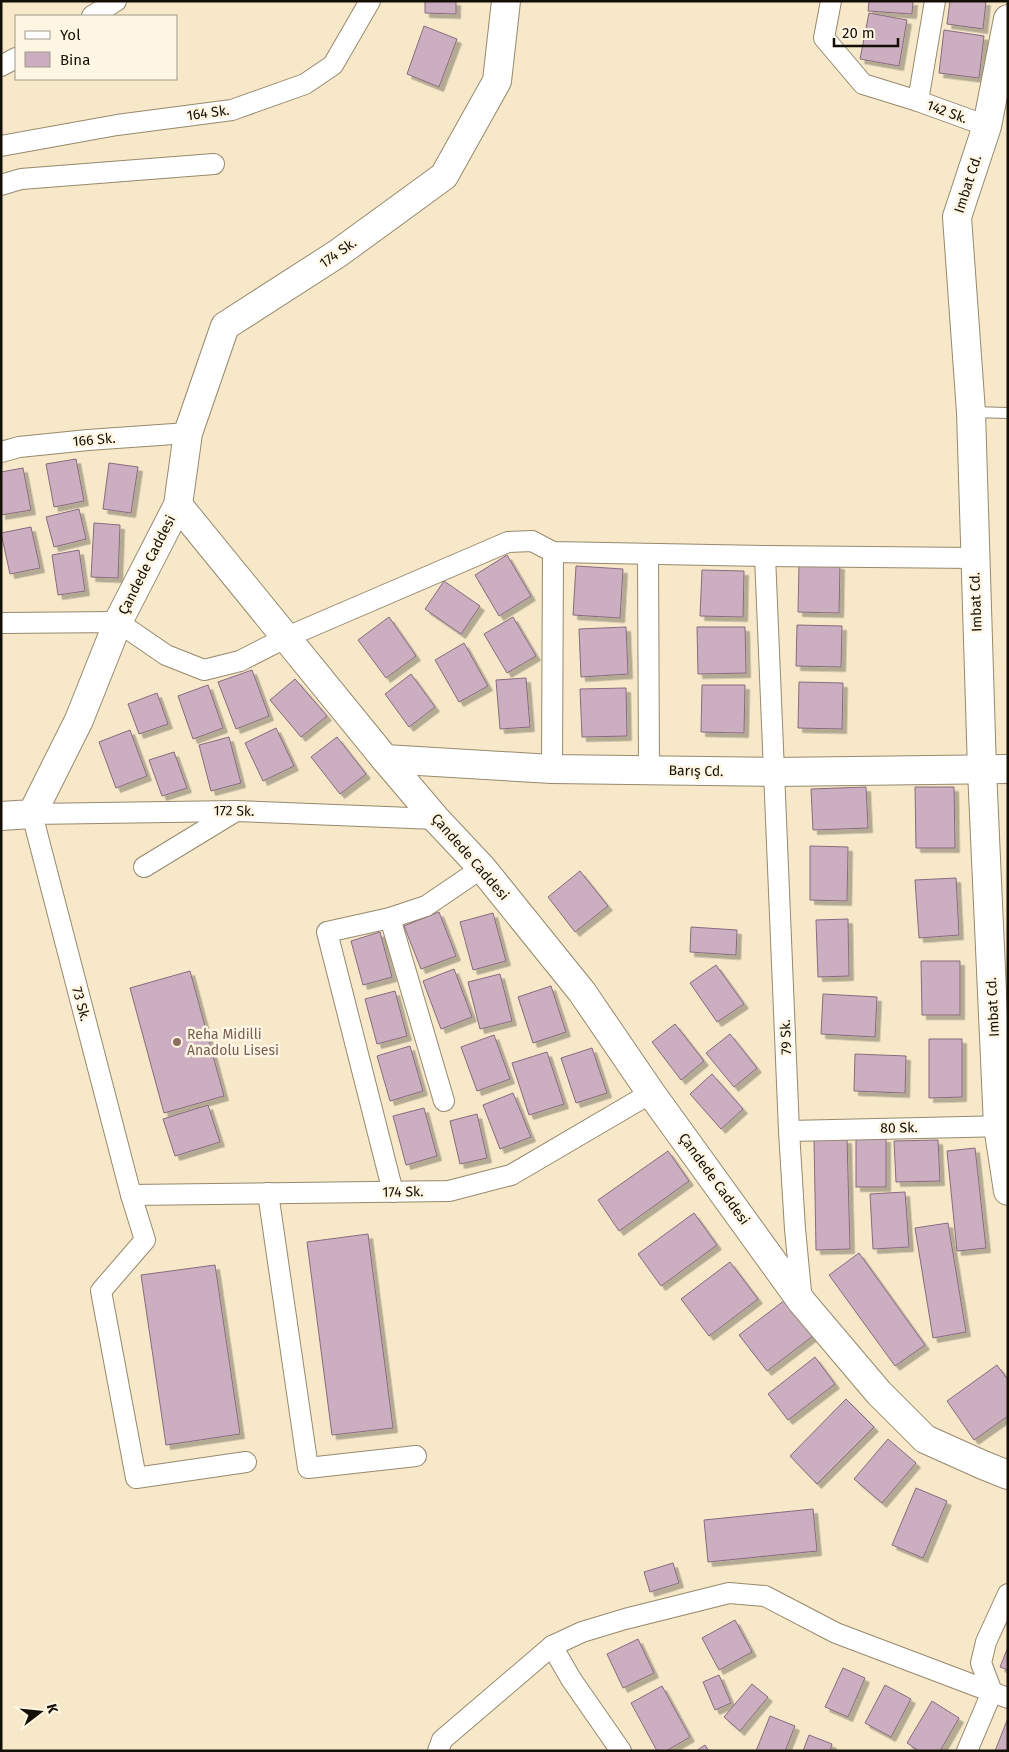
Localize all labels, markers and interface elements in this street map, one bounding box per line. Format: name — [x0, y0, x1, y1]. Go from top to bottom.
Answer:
legend — [15, 15, 178, 80]
scale bar — [834, 15, 898, 47]
text: 20 m — [842, 24, 875, 42]
text: Yol — [60, 26, 81, 44]
text: Bina — [60, 51, 90, 69]
street label: 142 Sk. — [924, 97, 970, 127]
street label: 164 Sk. — [186, 102, 230, 124]
street label: Imbat Cd. — [951, 153, 985, 215]
street label: 174 Sk. — [316, 234, 360, 272]
street label: 166 Sk. — [72, 430, 116, 450]
street label: Çandede Caddesi — [115, 512, 179, 618]
street label: Imbat Cd. — [966, 572, 986, 632]
street label: Barış Cd. — [668, 762, 724, 780]
street label: 172 Sk. — [213, 802, 255, 820]
street label: Çandede Caddesi — [428, 810, 512, 904]
street label: Imbat Cd. — [983, 977, 1003, 1037]
street label: 73 Sk. — [68, 985, 94, 1023]
street label: 79 Sk. — [777, 1019, 795, 1055]
place label: Reha Midilli Anadolu Lisesi — [187, 1026, 279, 1059]
marker: Reha Midilli Anadolu Lisesi — [171, 1036, 183, 1048]
street label: 80 Sk. — [880, 1119, 918, 1137]
street label: Çandede Caddesi — [675, 1130, 753, 1228]
street label: 174 Sk. — [382, 1183, 424, 1201]
north arrow — [15, 1687, 65, 1737]
text: K — [43, 1702, 62, 1716]

